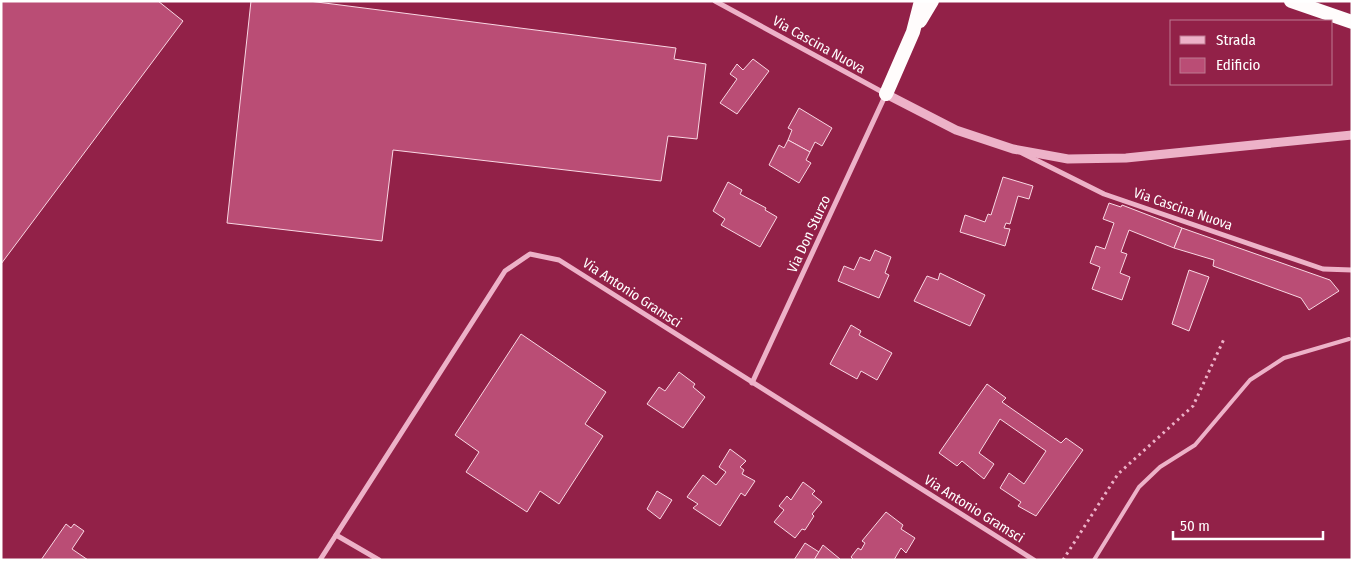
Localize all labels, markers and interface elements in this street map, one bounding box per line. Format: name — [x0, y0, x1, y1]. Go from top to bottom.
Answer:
street label: Via Cascina Nuova — [770, 12, 869, 78]
legend — [1170, 20, 1333, 85]
text: Strada — [1216, 31, 1256, 49]
text: Edificio — [1216, 56, 1261, 74]
street label: Via Cascina Nuova — [1131, 184, 1235, 234]
street label: Via Don Sturzo — [784, 193, 834, 275]
street label: Via Antonio Gramsci — [579, 255, 685, 331]
street label: Via Antonio Gramsci — [921, 471, 1027, 547]
scale bar — [1173, 508, 1323, 540]
text: 50 m — [1180, 517, 1210, 535]

